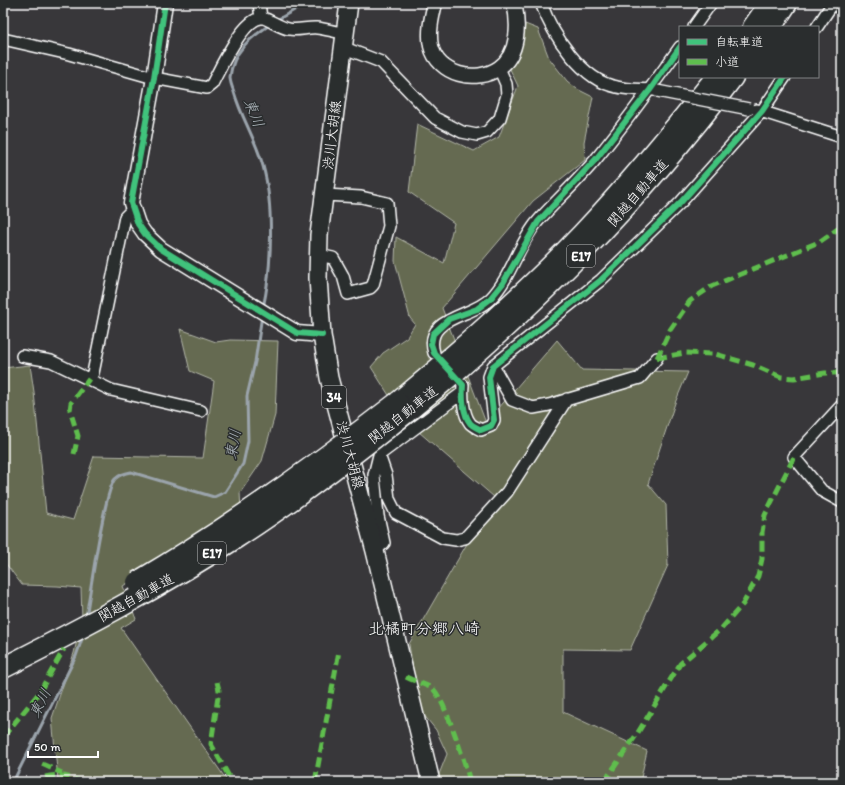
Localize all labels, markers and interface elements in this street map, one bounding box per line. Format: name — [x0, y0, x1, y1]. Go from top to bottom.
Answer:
legend — [679, 26, 819, 78]
text: 自転車道 — [715, 35, 763, 49]
text: 小道 — [715, 55, 739, 69]
water label: 東川 — [240, 96, 268, 130]
street label: 渋川大胡線 — [319, 99, 345, 171]
street label: 関越自動車道 — [604, 156, 672, 230]
road number: E17 — [567, 245, 595, 267]
street label: 関越自動車道 — [365, 382, 441, 448]
road number: 34 — [322, 386, 346, 408]
street label: 渋川大胡線 — [333, 419, 367, 491]
water label: 東川 — [222, 428, 244, 460]
road number: E17 — [198, 542, 226, 564]
street label: 関越自動車道 — [95, 570, 177, 626]
district label: 北橘町分郷八崎 — [368, 619, 480, 638]
water label: 東川 — [25, 686, 55, 720]
scale bar — [28, 733, 98, 759]
text: 50 m — [34, 740, 60, 754]

